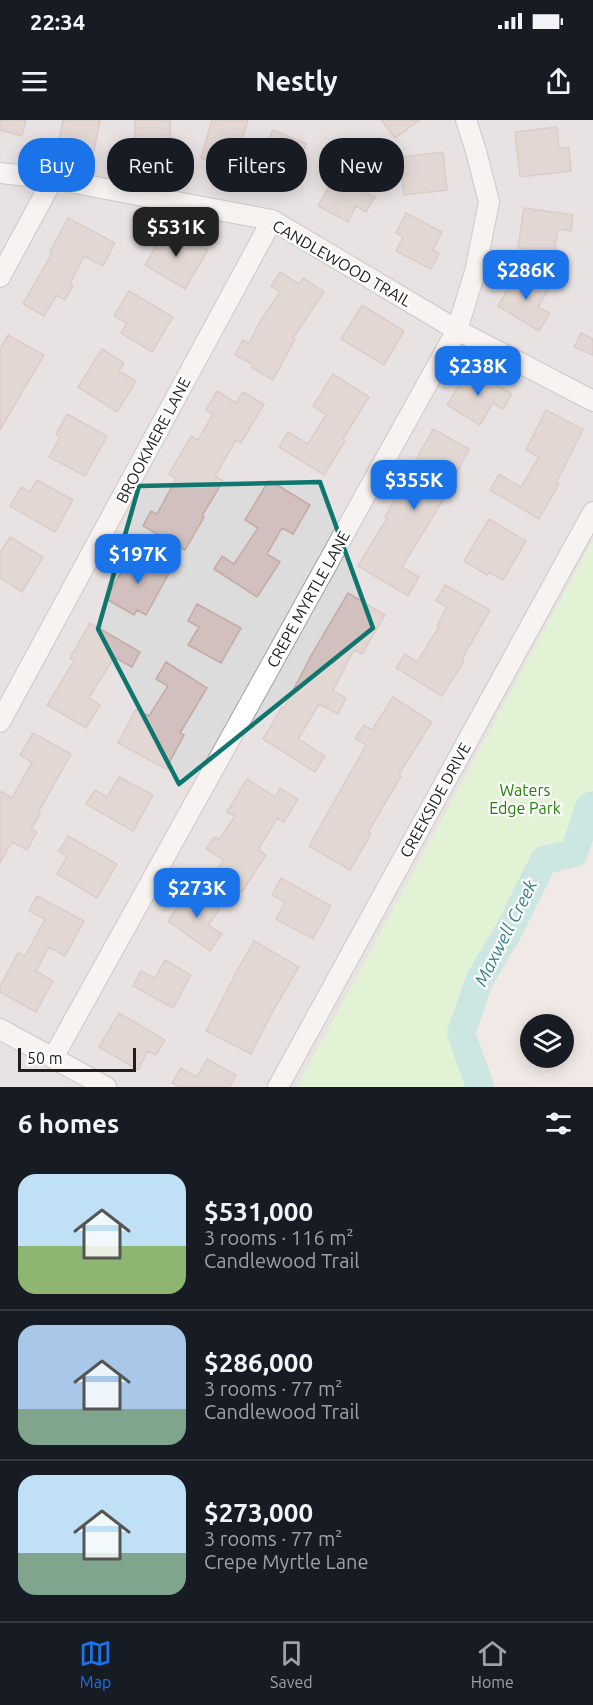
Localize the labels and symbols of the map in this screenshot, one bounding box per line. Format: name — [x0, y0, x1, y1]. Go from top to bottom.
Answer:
pin: $531K — [134, 207, 218, 258]
street label: CANDLEWOOD TRAIL — [270, 216, 414, 310]
pin: $286K — [484, 250, 568, 301]
pin: $238K — [436, 346, 520, 397]
street label: BROOKMERE LANE — [112, 374, 194, 506]
pin: $355K — [372, 460, 456, 511]
street label: CREPE MYRTLE LANE — [263, 528, 353, 670]
pin: $197K — [96, 534, 180, 585]
street label: CREEKSIDE DRIVE — [396, 739, 474, 861]
park label: Waters Edge Park — [489, 781, 561, 817]
pin: $273K — [155, 868, 239, 919]
water label: Maxwell Creek — [470, 875, 541, 989]
scale bar — [18, 1045, 136, 1073]

